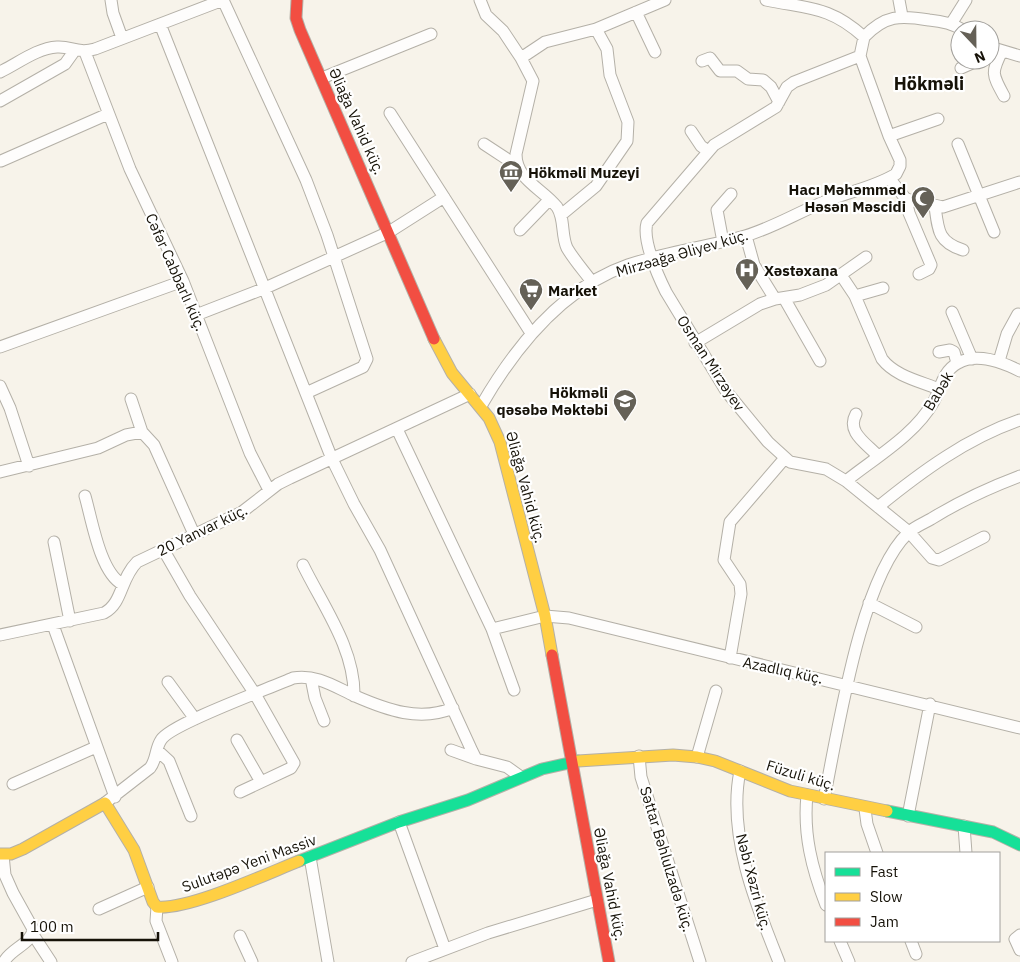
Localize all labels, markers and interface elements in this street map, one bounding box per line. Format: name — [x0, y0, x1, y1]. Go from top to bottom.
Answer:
north arrow — [950, 20, 1000, 70]
text: N — [972, 47, 988, 67]
street label: Əliağa Vahid küç. — [325, 65, 389, 177]
district label: Hökməli — [894, 72, 964, 95]
museum icon: Hökməli Muzeyi — [498, 159, 524, 193]
place label: Hökməli Muzeyi — [528, 163, 640, 182]
place label: Hacı Məhəmməd Həsən Məscidi — [789, 180, 906, 216]
mosque icon: Hacı Məhəmməd Həsən Məscidi — [910, 185, 936, 219]
street label: Cəfər Cabbarlı küç. — [141, 210, 211, 334]
street label: Mirzəağa Əliyev küç. — [614, 225, 750, 281]
hospital icon: Xəstəxana — [734, 257, 760, 291]
place label: Xəstəxana — [764, 261, 838, 280]
supermarket icon: Market — [518, 277, 544, 311]
place label: Market — [548, 281, 598, 300]
street label: Osman Mirzəyev — [673, 312, 749, 415]
street label: Babək — [919, 368, 957, 414]
place label: Hökməli qəsəbə Məktəbi — [497, 383, 608, 419]
school or university icon: Hökməli qəsəbə Məktəbi — [612, 388, 638, 422]
street label: Əliağa Vahid küç. — [502, 429, 550, 545]
street label: 20 Yanvar küç. — [154, 500, 250, 560]
street label: Azadlıq küç. — [741, 652, 825, 688]
street label: Füzuli küç. — [764, 755, 838, 795]
street label: Səttar Bəhlulzadə küç. — [636, 784, 698, 934]
street label: Əliağa Vahid küç. — [590, 826, 630, 942]
street label: Sulutəpə Yeni Massiv — [179, 830, 319, 896]
street label: Nəbi Xəzri küç. — [732, 831, 776, 933]
legend — [825, 852, 1000, 942]
text: Fast — [870, 862, 898, 881]
text: Slow — [870, 887, 903, 906]
scale bar — [22, 910, 159, 942]
text: Jam — [870, 912, 899, 931]
text: 100 m — [30, 917, 74, 936]

